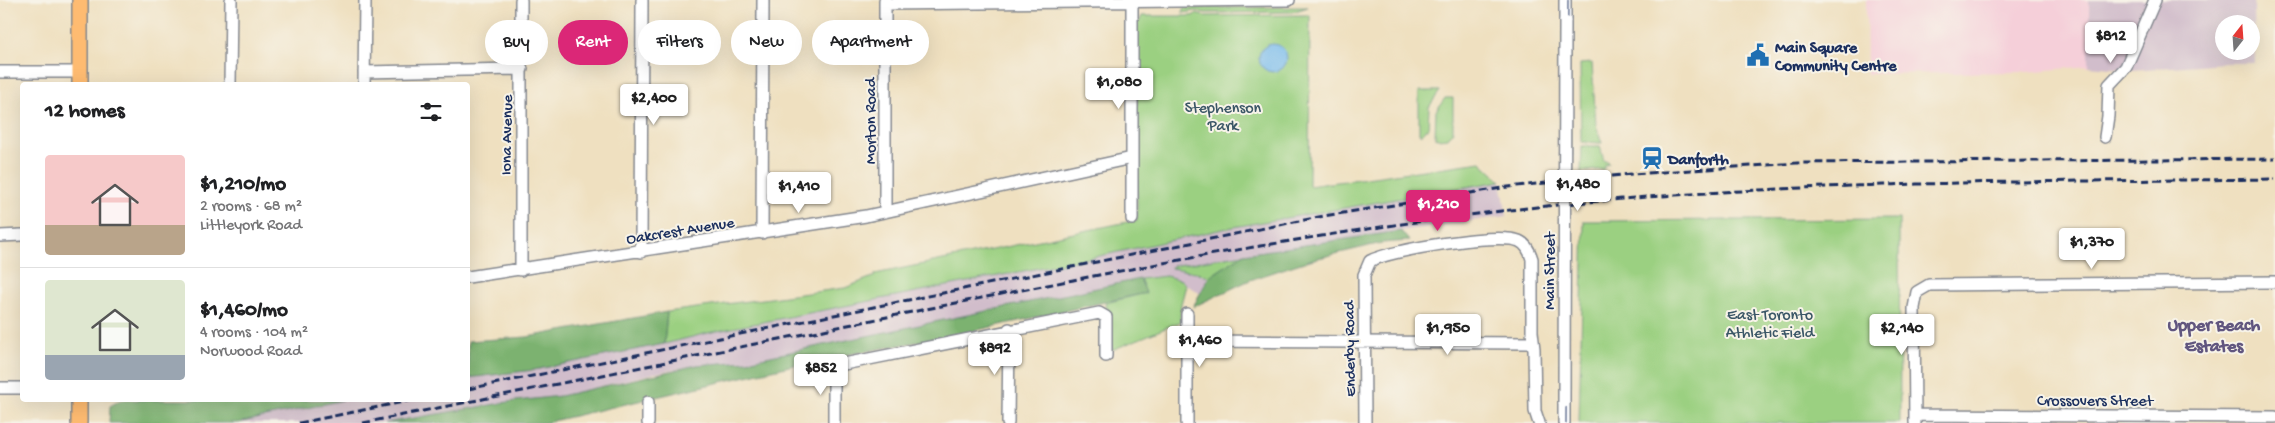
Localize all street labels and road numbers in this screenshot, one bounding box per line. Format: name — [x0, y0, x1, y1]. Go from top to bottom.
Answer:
street label: Morton Road — [863, 76, 882, 164]
street label: Iona Avenue — [498, 94, 519, 175]
street label: Oakcrest Avenue — [625, 214, 737, 250]
street label: Main Street — [1542, 231, 1561, 310]
street label: Enderby Road — [1341, 299, 1362, 397]
street label: Crossovers Street — [2037, 393, 2154, 412]

